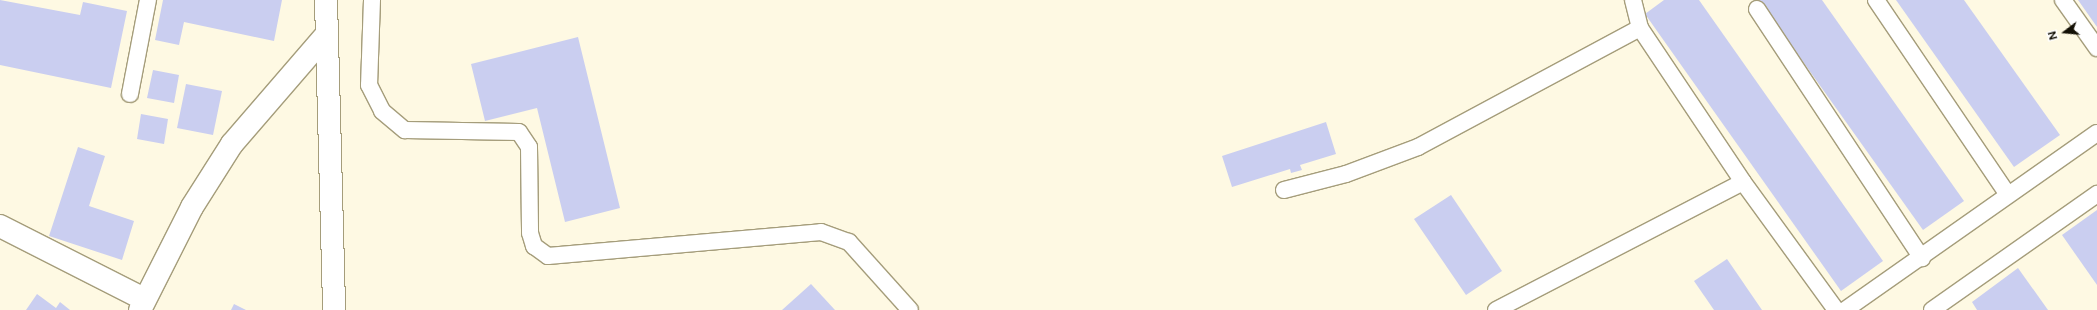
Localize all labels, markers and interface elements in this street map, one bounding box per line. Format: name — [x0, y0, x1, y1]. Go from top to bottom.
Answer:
north arrow — [2045, 12, 2085, 52]
text: N — [2046, 30, 2060, 41]

